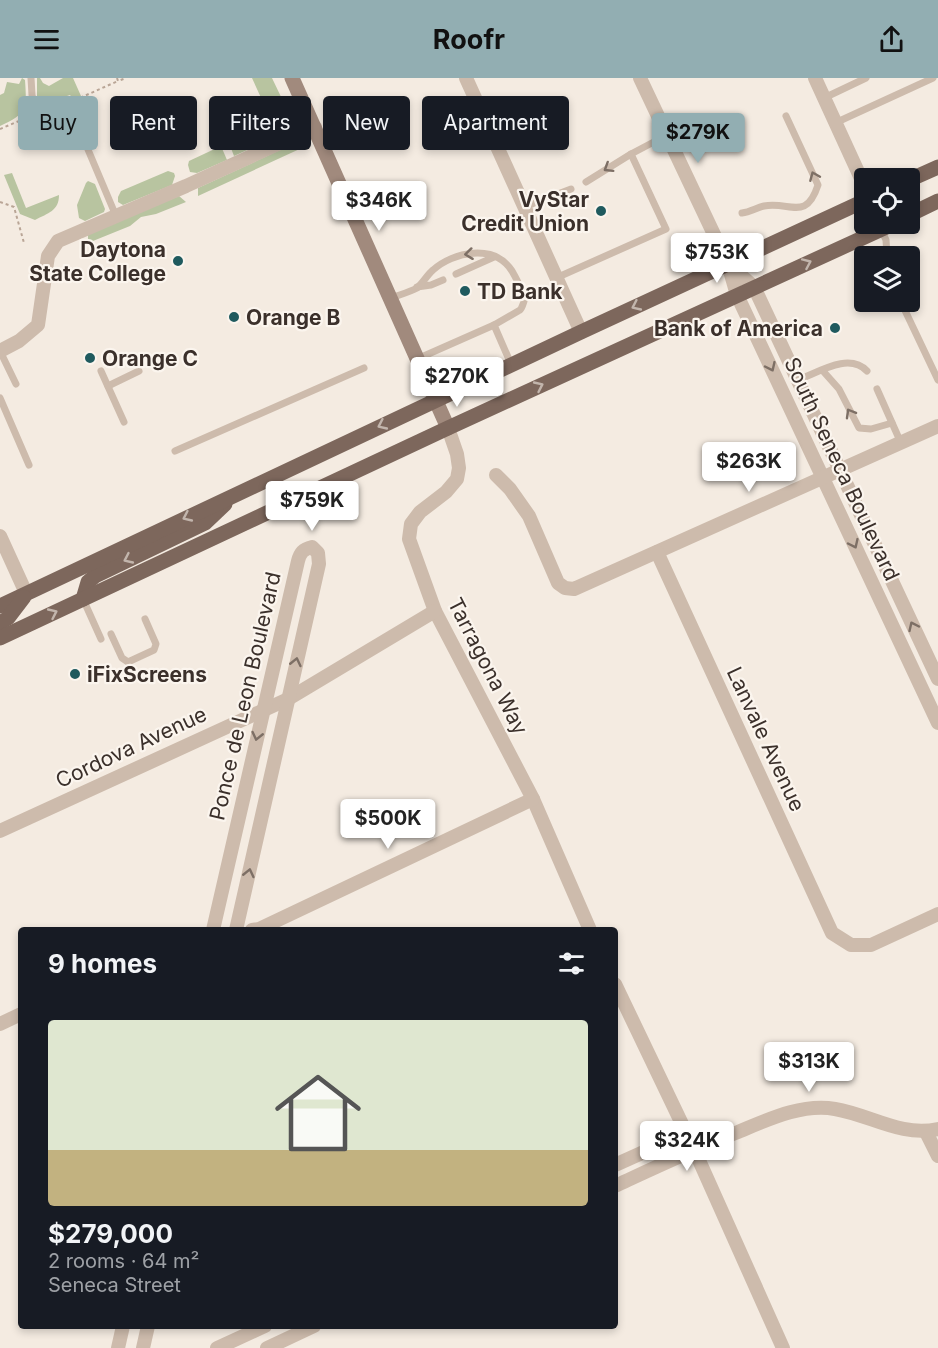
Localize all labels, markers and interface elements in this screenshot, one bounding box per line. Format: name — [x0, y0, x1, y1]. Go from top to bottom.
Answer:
icon: menu — [30, 23, 63, 56]
text: Roofr — [433, 23, 505, 56]
icon: share — [875, 23, 908, 56]
chip: Buy — [18, 96, 98, 150]
chip: Rent — [110, 96, 197, 150]
chip: Filters — [209, 96, 311, 150]
chip: New — [323, 96, 410, 150]
chip: Apartment — [422, 96, 569, 150]
pin: $279K — [656, 113, 740, 164]
text: $279K — [666, 120, 730, 144]
one-way arrow — [604, 161, 615, 172]
map controls — [854, 168, 920, 312]
button: locate — [854, 168, 920, 234]
one-way arrow — [809, 172, 821, 183]
pin: $346K — [337, 181, 421, 232]
place label: VyStar Credit Union — [461, 187, 589, 236]
text: $346K — [346, 188, 412, 212]
marker: VyStar Credit Union — [594, 204, 608, 218]
pin: $753K — [675, 233, 759, 284]
place label: Daytona State College — [29, 237, 166, 286]
text: $753K — [685, 240, 749, 264]
button: layers — [854, 246, 920, 312]
one-way arrow — [464, 248, 474, 260]
marker: Daytona State College — [171, 254, 185, 268]
one-way arrow — [801, 258, 812, 270]
place label: TD Bank — [477, 279, 563, 304]
marker: TD Bank — [458, 284, 472, 298]
one-way arrow — [632, 299, 643, 311]
place label: Orange B — [246, 305, 340, 330]
marker: Orange B — [227, 310, 241, 324]
place label: Bank of America — [654, 316, 823, 341]
marker: Bank of America — [828, 321, 842, 335]
place label: Orange C — [102, 346, 198, 371]
marker: Orange C — [83, 351, 97, 365]
street label: South Seneca Boulevard — [779, 353, 905, 585]
pin: $270K — [415, 357, 499, 408]
one-way arrow — [764, 361, 776, 372]
text: $270K — [425, 364, 489, 388]
one-way arrow — [533, 382, 544, 394]
one-way arrow — [846, 409, 857, 419]
one-way arrow — [378, 418, 389, 430]
pin: $263K — [707, 442, 791, 493]
text: $263K — [716, 449, 782, 473]
pin: $759K — [270, 481, 354, 532]
text: $759K — [280, 488, 344, 512]
one-way arrow — [183, 510, 194, 522]
one-way arrow — [847, 537, 859, 548]
one-way arrow — [124, 551, 135, 563]
street label: Ponce de Leon Boulevard — [204, 569, 286, 823]
street label: Tarragona Way — [443, 593, 533, 739]
one-way arrow — [46, 608, 57, 620]
one-way arrow — [909, 621, 921, 632]
one-way arrow — [289, 657, 302, 667]
place label: iFixScreens — [87, 662, 207, 687]
street label: Lanvale Avenue — [722, 663, 810, 815]
marker: iFixScreens — [68, 667, 82, 681]
street label: Cordova Avenue — [52, 701, 210, 793]
one-way arrow — [251, 731, 264, 741]
pin: $500K — [346, 799, 430, 850]
text: $500K — [354, 806, 422, 830]
one-way arrow — [242, 868, 255, 878]
icon: filters — [555, 947, 588, 980]
text: 9 homes — [48, 948, 157, 979]
pin: $313K — [767, 1042, 851, 1093]
text: $313K — [778, 1049, 840, 1073]
icon: home — [264, 1059, 372, 1167]
pin: $324K — [645, 1121, 729, 1172]
text: $324K — [654, 1128, 720, 1152]
text: $279,000 — [48, 1218, 173, 1249]
text: 2 rooms · 64 m² — [48, 1249, 199, 1273]
text: Seneca Street — [48, 1273, 181, 1297]

